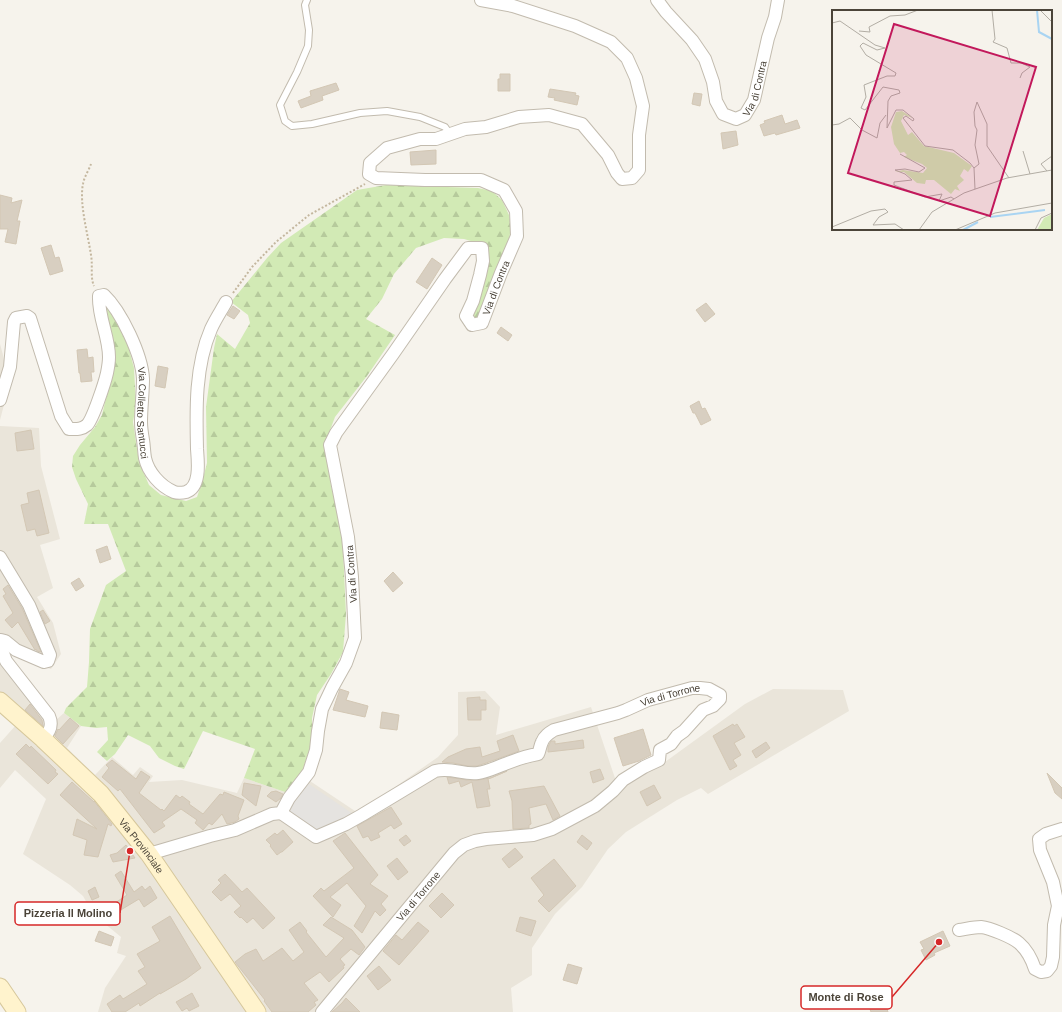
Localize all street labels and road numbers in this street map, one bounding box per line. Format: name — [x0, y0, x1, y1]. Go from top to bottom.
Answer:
street label: Via di Contra — [741, 59, 769, 118]
street label: Via di Contra — [481, 258, 512, 317]
street label: Via Colletto Santucci — [135, 366, 150, 460]
street label: Via di Contra — [344, 544, 359, 603]
street label: Via di Torrone — [639, 683, 701, 709]
street label: Via Provinciale — [117, 816, 166, 876]
street label: Via di Torrone — [394, 869, 443, 923]

